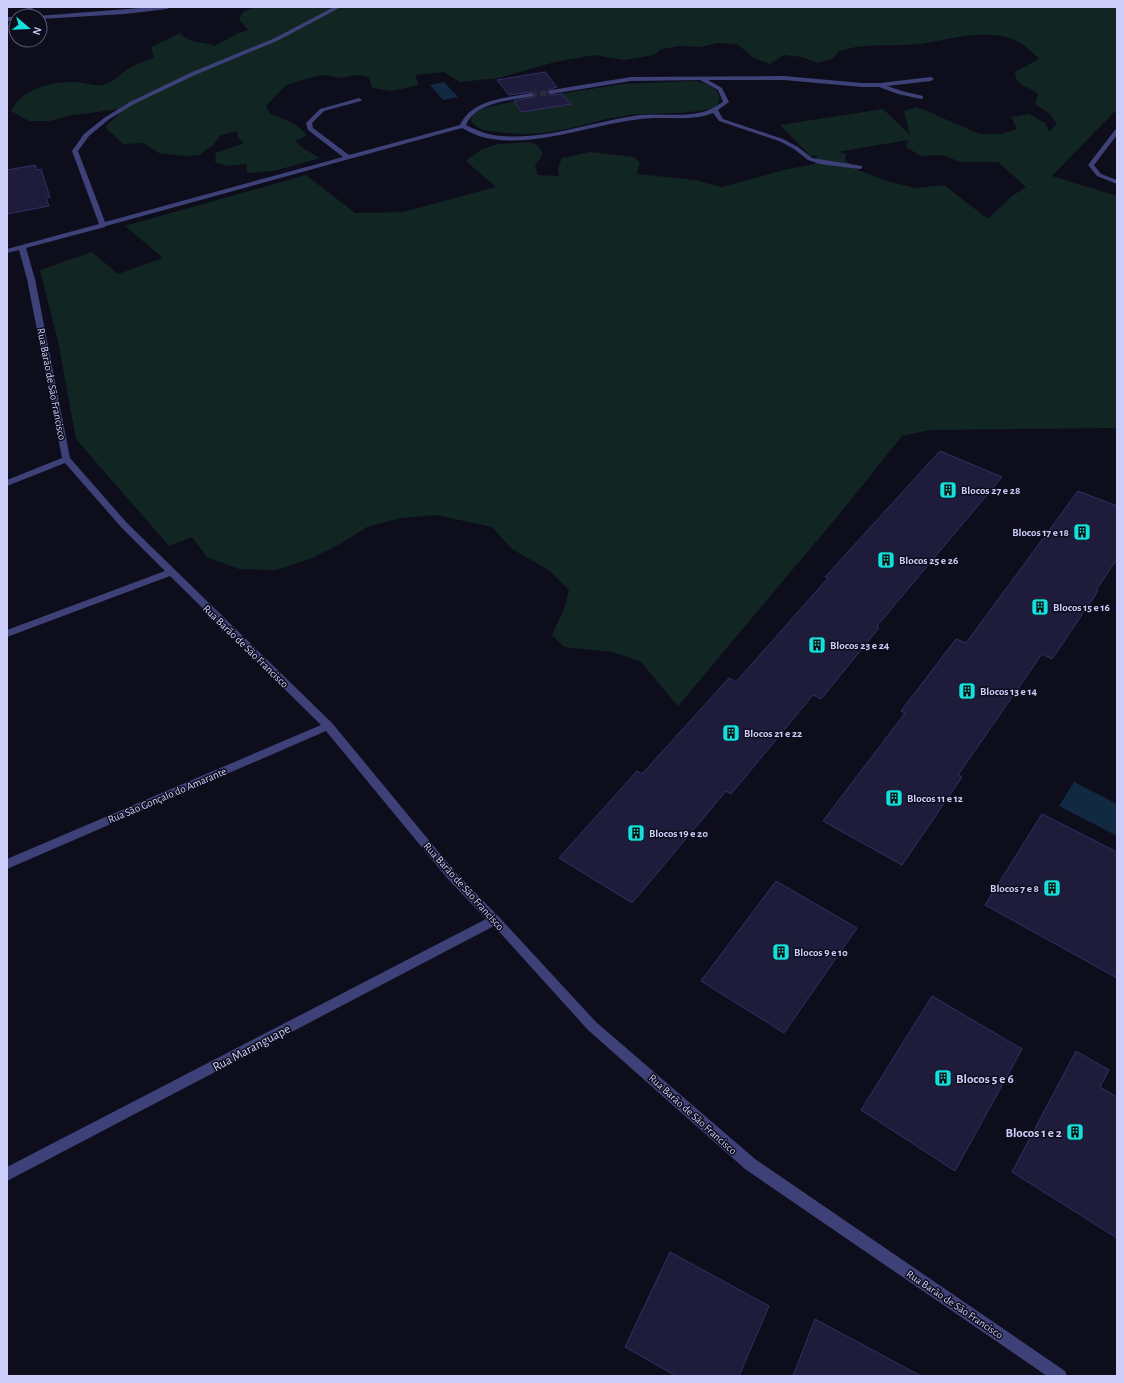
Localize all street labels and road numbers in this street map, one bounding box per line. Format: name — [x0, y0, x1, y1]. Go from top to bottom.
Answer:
street label: Rua Barão de São Francisco — [35, 327, 68, 441]
street label: Rua Barão de São Francisco — [201, 603, 290, 690]
street label: Rua São Gonçalo do Amarante — [106, 765, 228, 825]
street label: Rua Barão de São Francisco — [421, 840, 506, 932]
street label: Rua Maranguape — [211, 1022, 293, 1074]
street label: Rua Barão de São Francisco — [647, 1072, 739, 1157]
street label: Rua Barão de São Francisco — [904, 1268, 1005, 1341]

